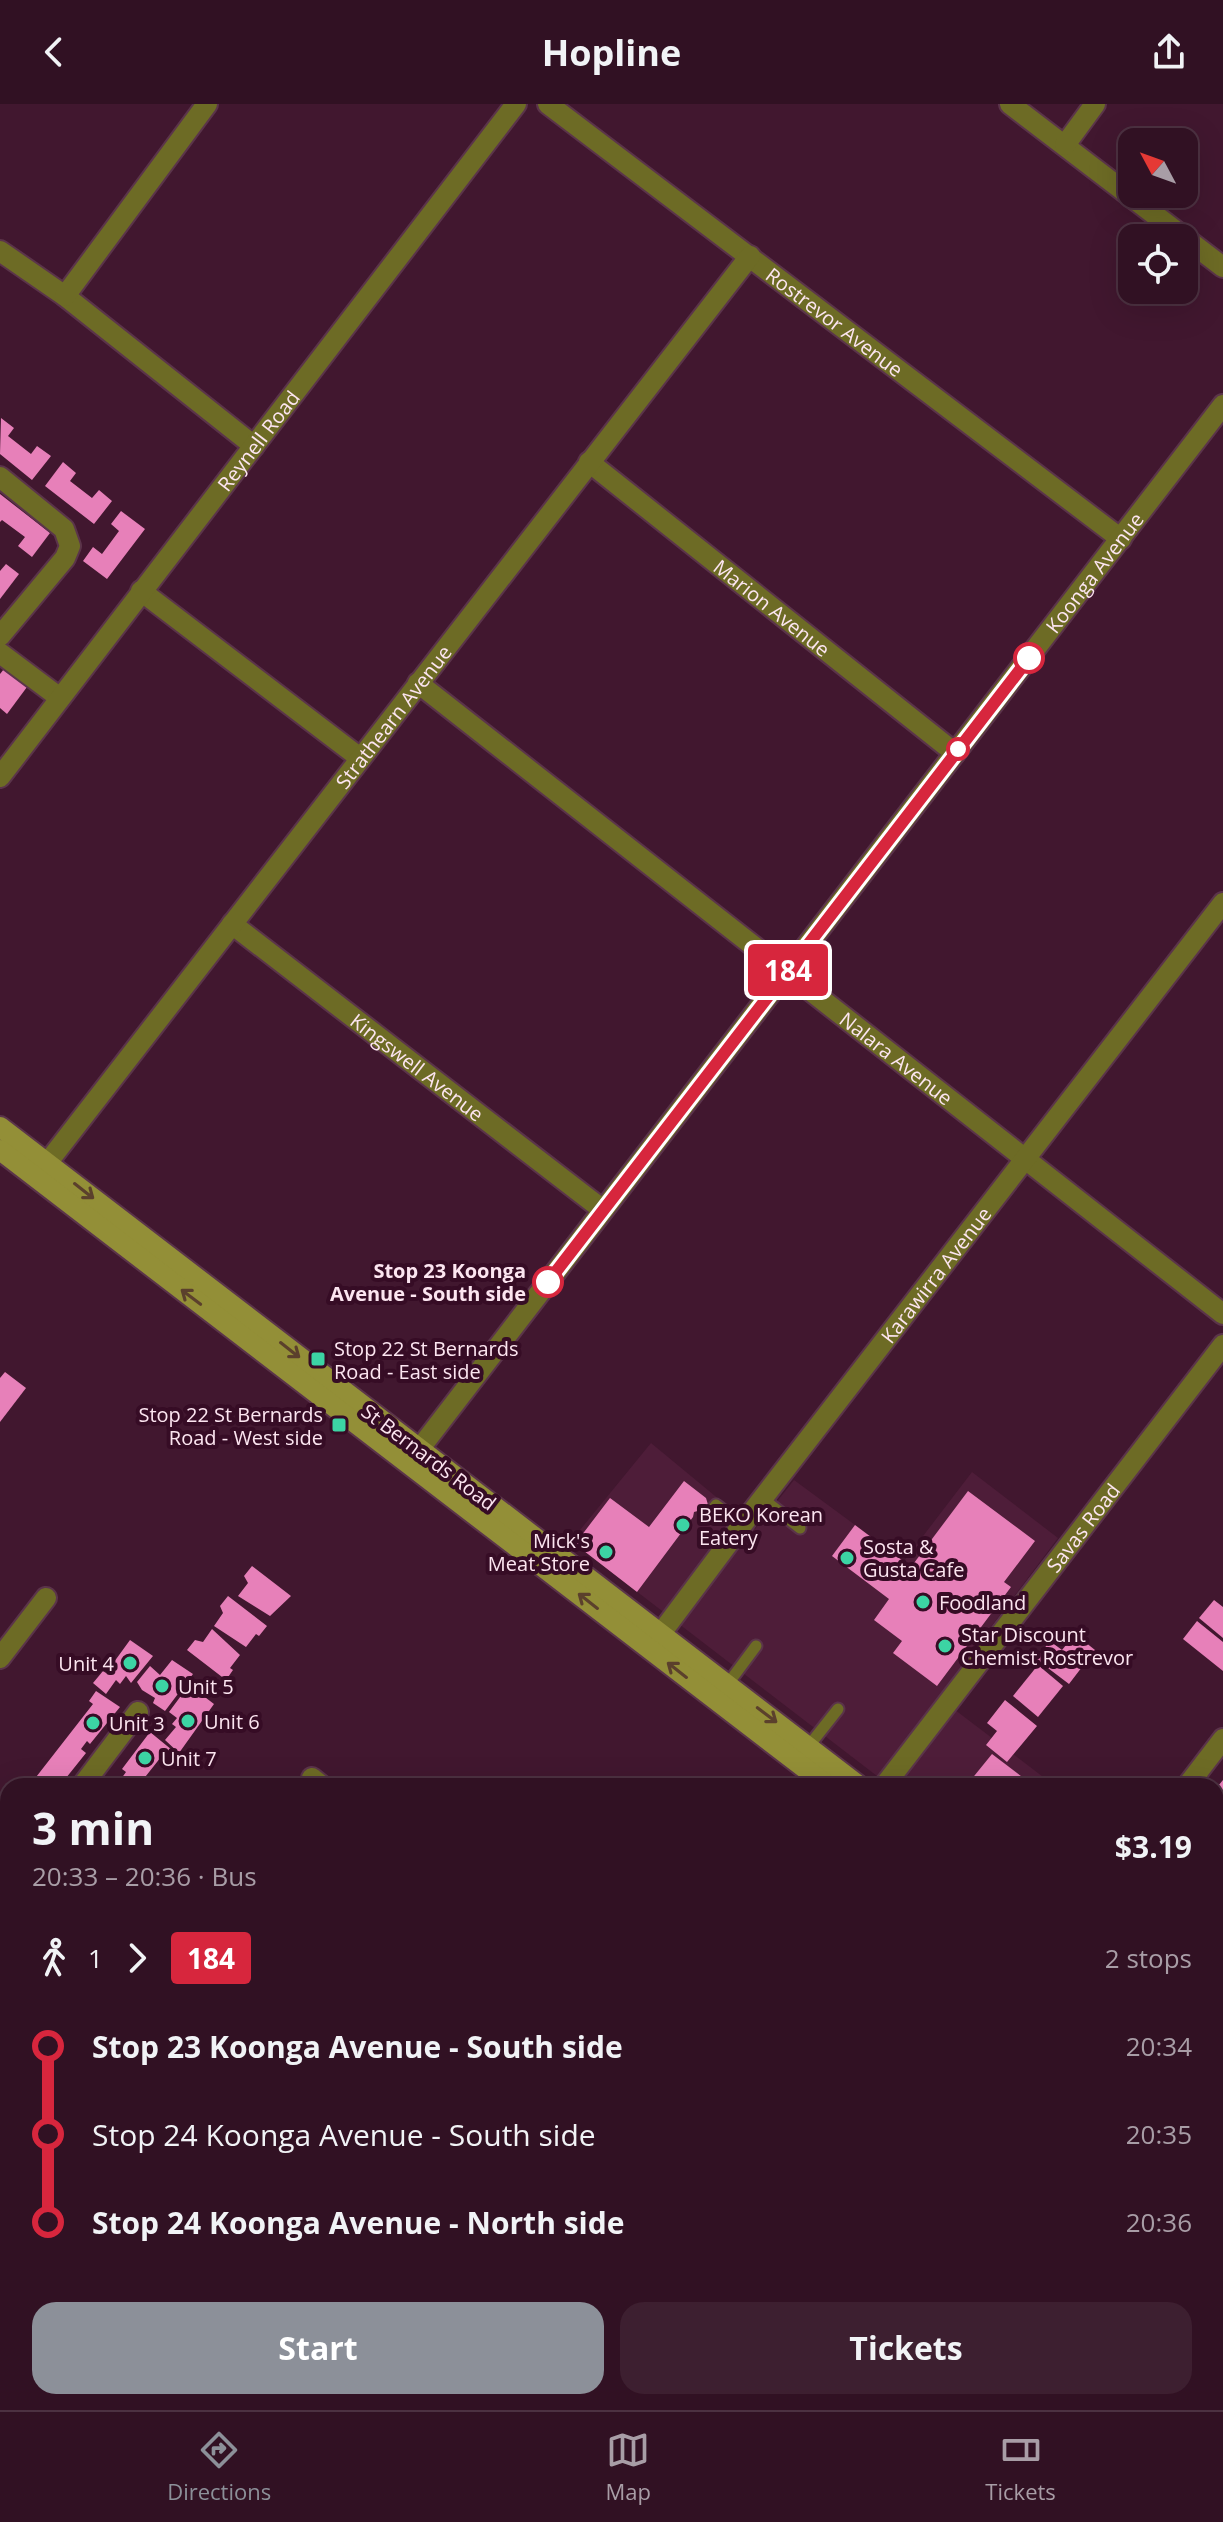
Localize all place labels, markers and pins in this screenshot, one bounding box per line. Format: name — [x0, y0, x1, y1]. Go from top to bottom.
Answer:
unlabelled marker — [1014, 643, 1044, 673]
unlabelled marker — [947, 738, 969, 760]
place label: Stop 23 Koonga Avenue - South side — [330, 1257, 526, 1307]
marker: Stop 23 Koonga Avenue - South side — [533, 1267, 563, 1297]
place label: Stop 22 St Bernards Road - East side — [334, 1335, 519, 1385]
marker: Stop 22 St Bernards Road - East side — [309, 1350, 327, 1368]
place label: Stop 22 St Bernards Road - West side — [138, 1401, 323, 1451]
marker: Stop 22 St Bernards Road - West side — [330, 1416, 348, 1434]
place label: BEKO Korean Eatery — [699, 1501, 823, 1551]
marker: BEKO Korean Eatery — [674, 1516, 692, 1534]
place label: Mick's Meat Store — [488, 1527, 590, 1577]
place label: Sosta & Gusta Cafe — [863, 1533, 964, 1583]
marker: Mick's Meat Store — [597, 1543, 615, 1561]
marker: Sosta & Gusta Cafe — [838, 1549, 856, 1567]
place label: Foodland — [939, 1589, 1026, 1616]
marker: Foodland — [914, 1593, 932, 1611]
place label: Star Discount Chemist Rostrevor — [961, 1621, 1133, 1671]
marker: Star Discount Chemist Rostrevor — [936, 1637, 954, 1655]
place label: Unit 4 — [58, 1650, 115, 1677]
marker: Unit 4 — [121, 1654, 139, 1672]
place label: Unit 5 — [178, 1673, 234, 1700]
marker: Unit 5 — [153, 1677, 171, 1695]
place label: Unit 6 — [204, 1708, 260, 1735]
place label: Unit 3 — [109, 1710, 165, 1737]
marker: Unit 6 — [179, 1712, 197, 1730]
marker: Unit 3 — [84, 1714, 102, 1732]
place label: Unit 7 — [161, 1745, 217, 1772]
marker: Unit 7 — [136, 1749, 154, 1767]

